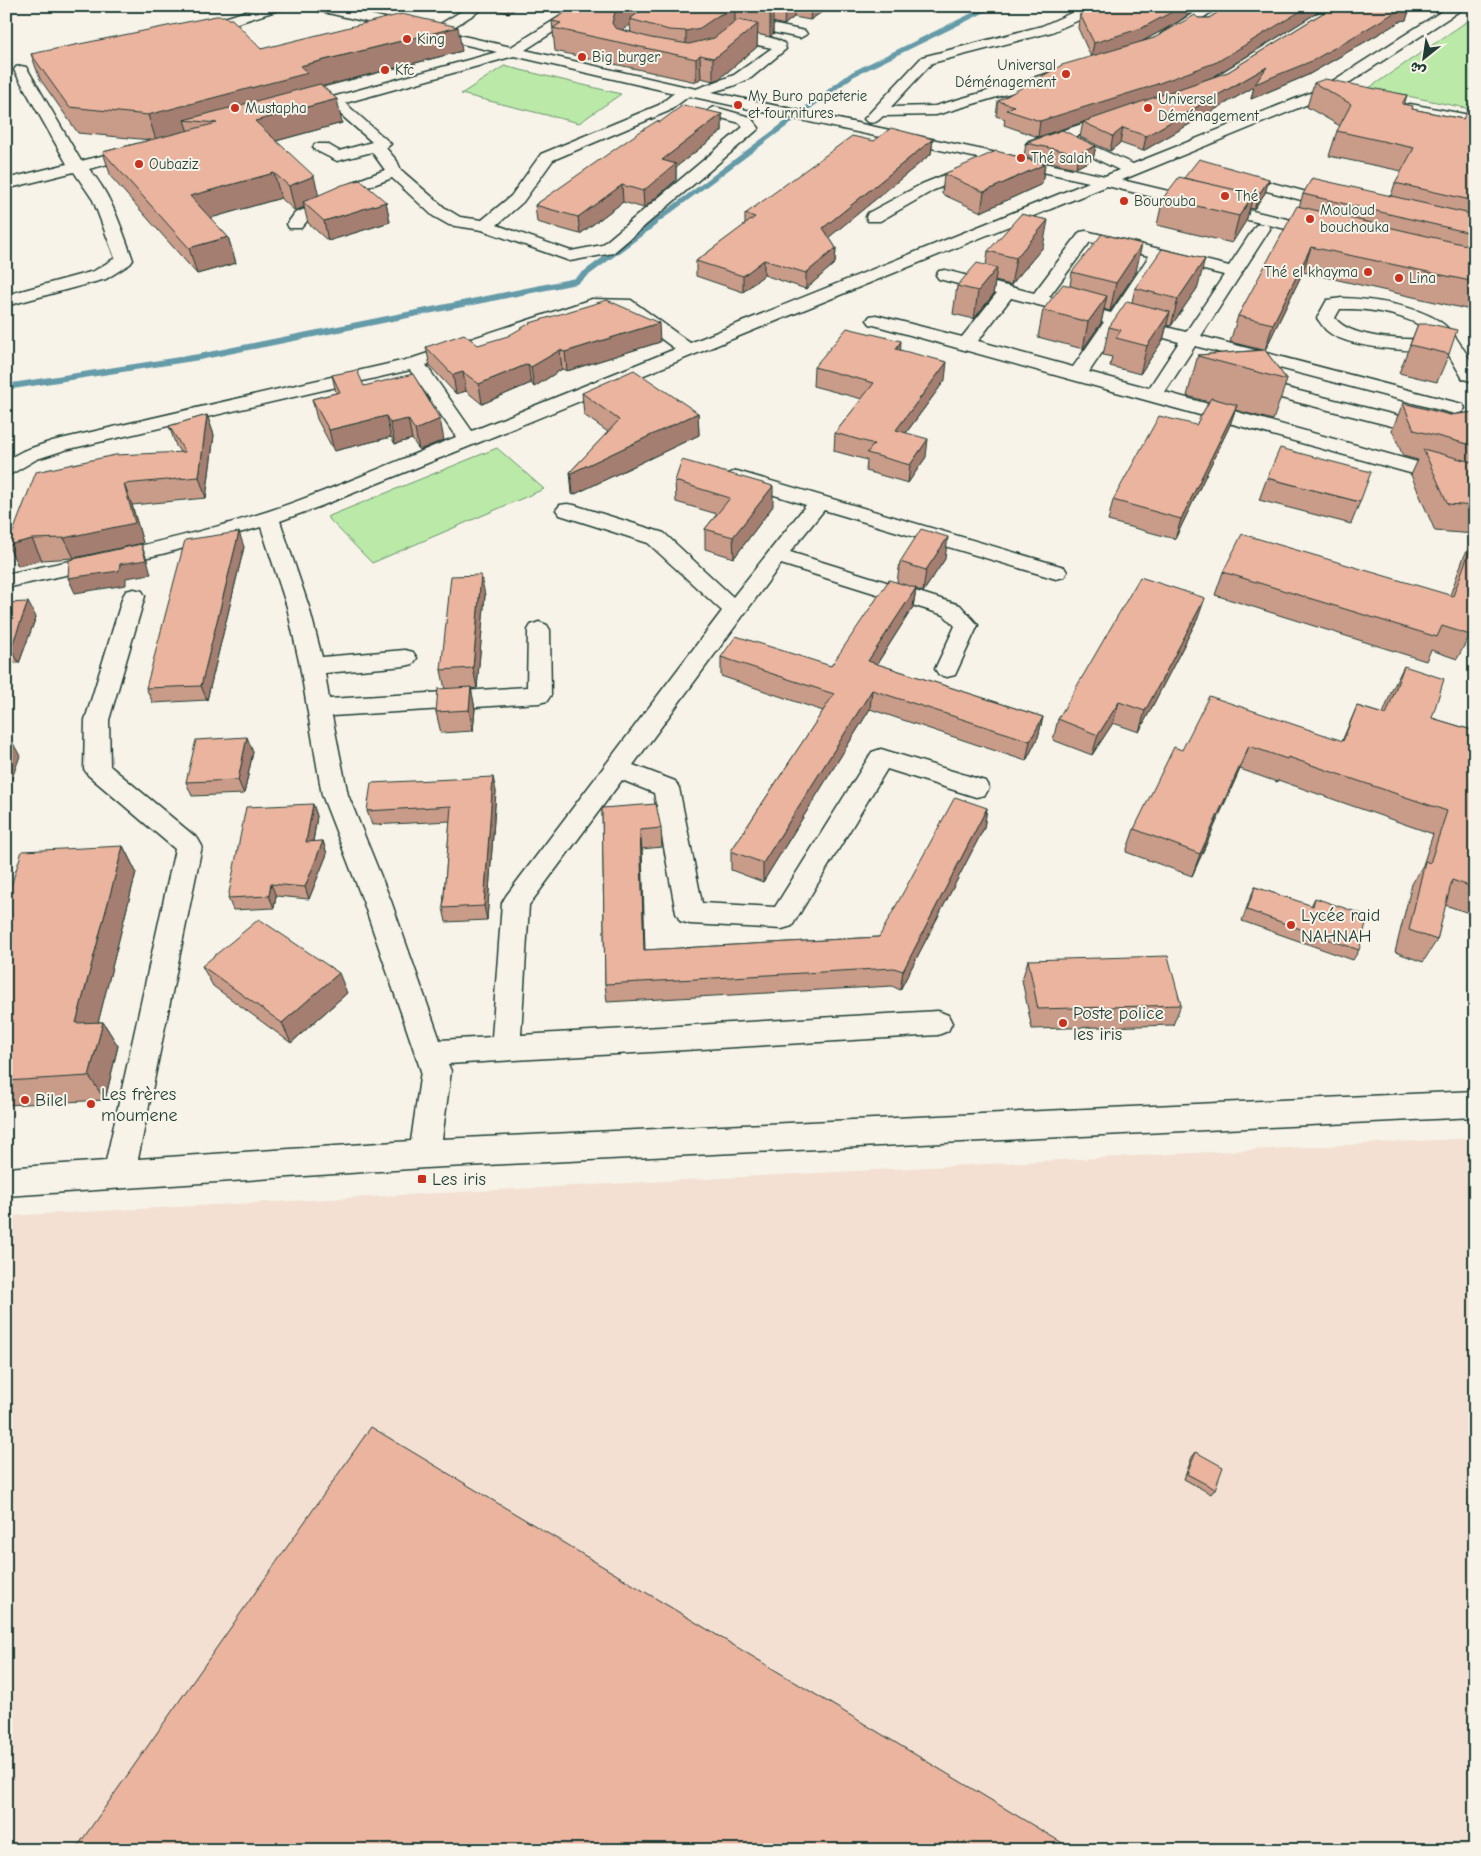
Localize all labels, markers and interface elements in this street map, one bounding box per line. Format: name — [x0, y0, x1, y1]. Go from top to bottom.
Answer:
place label: King — [417, 30, 445, 48]
north arrow — [1398, 32, 1448, 82]
marker: King — [401, 33, 413, 45]
place label: Big burger — [592, 48, 660, 66]
marker: Big burger — [576, 51, 588, 63]
place label: Universal Déménagement — [955, 56, 1057, 91]
text: ش — [1407, 58, 1429, 80]
place label: Kfc — [395, 61, 414, 79]
marker: Kfc — [379, 64, 391, 76]
marker: Universal Déménagement — [1060, 68, 1072, 80]
place label: My Buro papeterie et fournitures — [748, 87, 868, 122]
place label: Universel Déménagement — [1158, 90, 1260, 125]
place label: Mustapha — [245, 99, 307, 117]
marker: My Buro papeterie et fournitures — [732, 99, 744, 111]
marker: Mustapha — [229, 102, 241, 114]
marker: Universel Déménagement — [1142, 102, 1154, 114]
place label: Thé salah — [1031, 149, 1092, 167]
marker: Thé salah — [1015, 152, 1027, 164]
place label: Oubaziz — [149, 155, 199, 173]
marker: Oubaziz — [133, 158, 145, 170]
place label: Thé — [1235, 187, 1259, 205]
marker: Thé — [1219, 190, 1231, 202]
place label: Bourouba — [1134, 192, 1196, 210]
marker: Bourouba — [1118, 195, 1130, 207]
place label: Mouloud bouchouka — [1320, 201, 1389, 236]
marker: Mouloud bouchouka — [1304, 213, 1316, 225]
place label: Thé el khayma — [1264, 263, 1358, 281]
marker: Thé el khayma — [1362, 266, 1374, 278]
place label: Lina — [1409, 269, 1436, 287]
marker: Lina — [1393, 272, 1405, 284]
place label: Lycée raid NAHNAH — [1301, 905, 1380, 947]
marker: Lycée raid NAHNAH — [1285, 919, 1297, 931]
place label: Poste police les iris — [1073, 1003, 1164, 1045]
marker: Poste police les iris — [1057, 1017, 1069, 1029]
place label: Les frères moumene — [101, 1084, 177, 1126]
place label: Bilel — [35, 1090, 67, 1111]
marker: Bilel — [19, 1094, 31, 1106]
marker: Les frères moumene — [85, 1098, 97, 1110]
place label: Les iris — [432, 1169, 486, 1190]
marker: Les iris — [416, 1173, 428, 1185]

